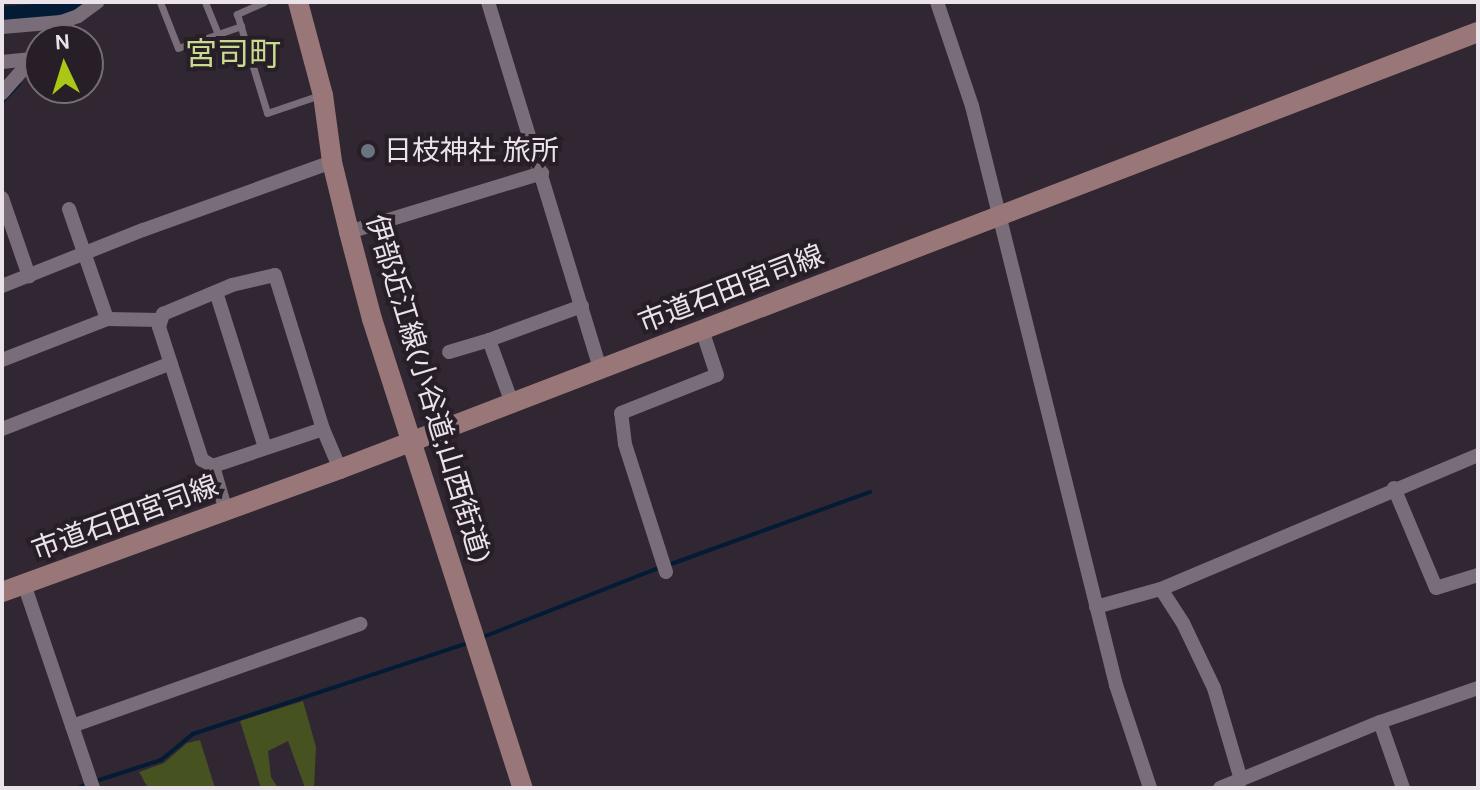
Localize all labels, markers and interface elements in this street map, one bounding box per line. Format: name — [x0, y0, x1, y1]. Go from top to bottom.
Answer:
north arrow — [24, 24, 104, 104]
text: N — [54, 29, 71, 56]
district label: 宮司町 — [185, 36, 281, 74]
place label: 日枝神社 旅所 — [384, 134, 559, 168]
marker: 日枝神社 旅所 — [359, 142, 377, 160]
street label: 伊部近江線(小谷道;山西街道) — [359, 210, 497, 568]
street label: 市道石田宮司線 — [633, 238, 829, 340]
street label: 市道石田宮司線 — [27, 469, 223, 567]

